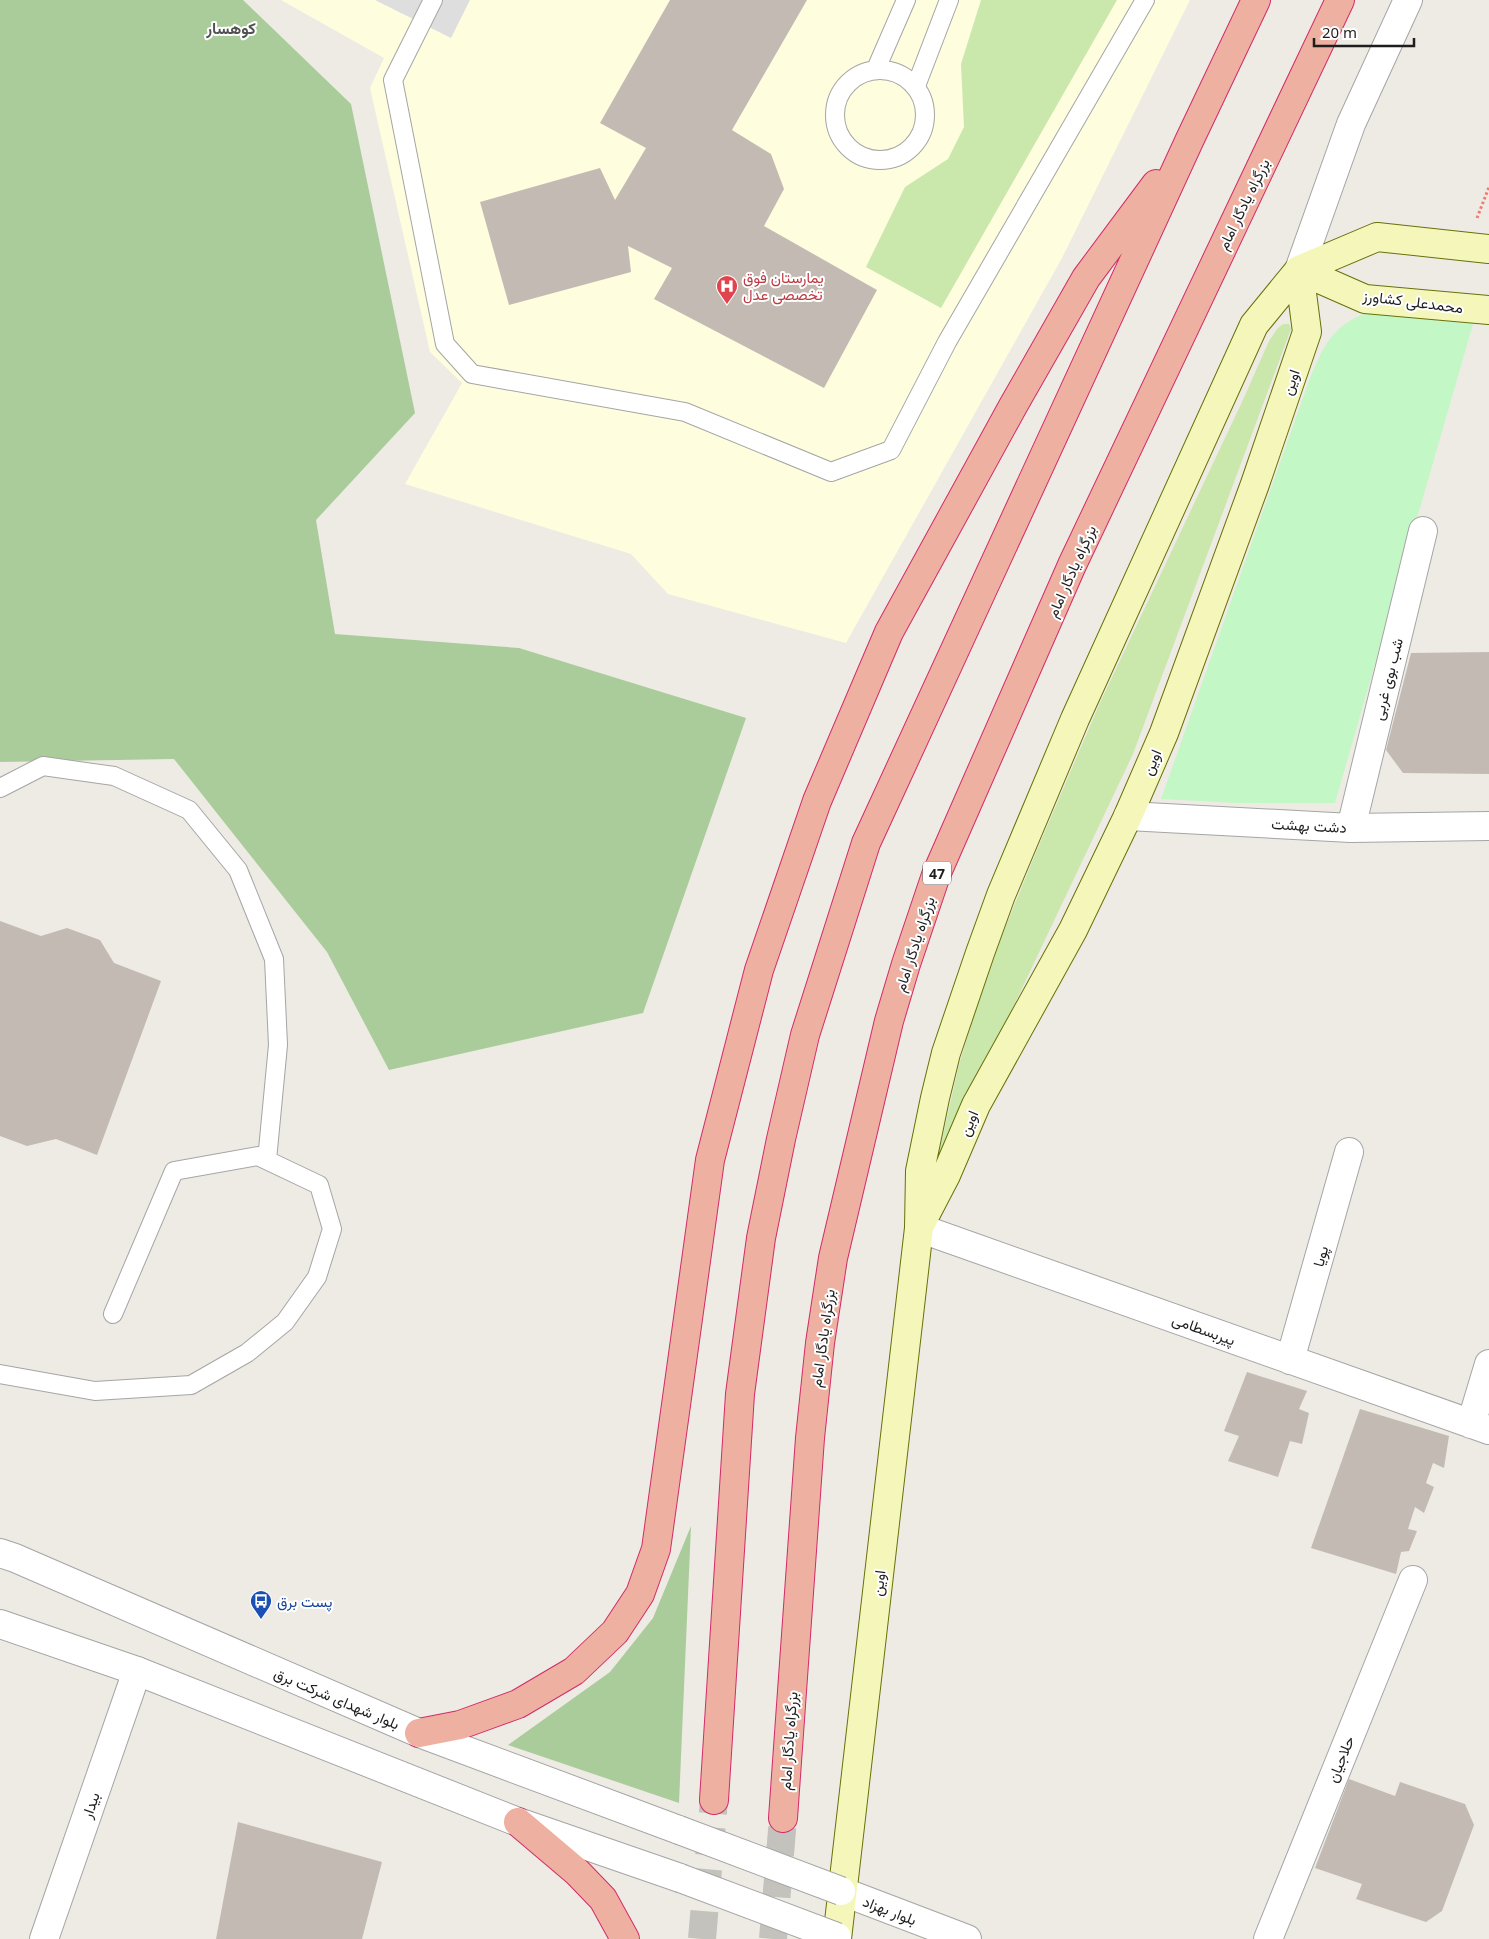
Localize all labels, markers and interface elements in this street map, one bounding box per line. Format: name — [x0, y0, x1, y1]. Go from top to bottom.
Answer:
scale bar — [1314, 15, 1414, 47]
district label: کوهسار — [205, 17, 256, 39]
text: 20 m — [1322, 22, 1357, 42]
street label: بزرگراه یادگار امام — [1212, 155, 1275, 253]
place label: یمارستان فوق تخصصی عدل — [743, 267, 824, 305]
hospital icon: یمارستان فوق تخصصی عدل — [715, 274, 739, 305]
street label: محمدعلی کشاورز — [1361, 285, 1464, 318]
street label: اوین — [1276, 366, 1305, 398]
street label: بزرگراه یادگار امام — [1042, 522, 1101, 621]
street label: شب بوی غربی — [1367, 636, 1408, 722]
street label: اوین — [1137, 746, 1166, 778]
street label: دشت بهشت — [1271, 813, 1347, 837]
road number: 47 — [923, 861, 951, 884]
street label: بزرگراه یادگار امام — [889, 894, 940, 995]
street label: اوین — [954, 1107, 983, 1139]
street label: پویا — [1308, 1243, 1333, 1269]
street label: بزرگراه یادگار امام — [805, 1288, 840, 1389]
street label: پیربسطامی — [1169, 1308, 1238, 1351]
street label: اوین — [866, 1569, 891, 1597]
bus stop icon: پست برق — [249, 1589, 273, 1620]
place label: پست برق — [277, 1591, 332, 1612]
street label: بلوار شهدای شرکت برق — [271, 1663, 403, 1734]
street label: بزرگراه یادگار امام — [775, 1691, 802, 1791]
street label: حلاجیان — [1322, 1733, 1358, 1785]
street label: بیدار — [76, 1789, 104, 1822]
street label: بلوار بهزاد — [860, 1891, 920, 1929]

